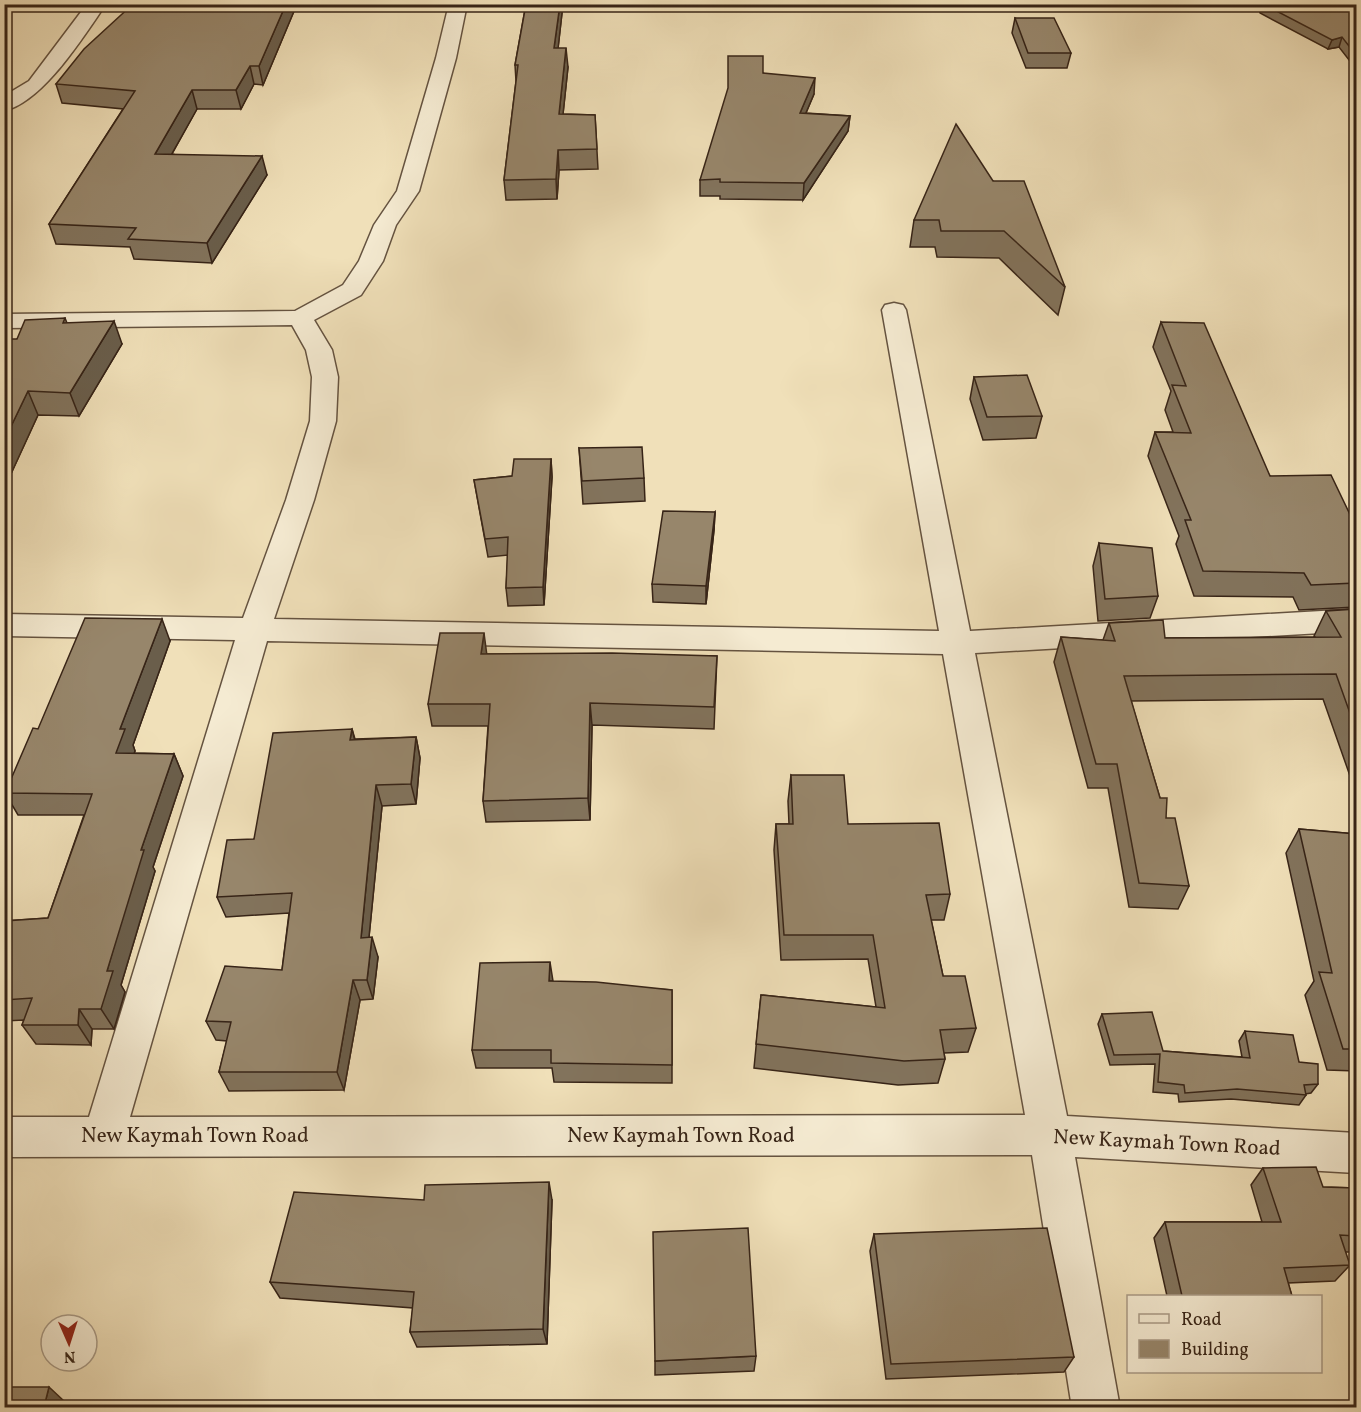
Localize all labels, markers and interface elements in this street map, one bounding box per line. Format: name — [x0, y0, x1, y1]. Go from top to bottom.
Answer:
street label: New Kaymah Town Road — [81, 1122, 309, 1151]
street label: New Kaymah Town Road — [567, 1122, 795, 1151]
street label: New Kaymah Town Road — [1052, 1123, 1281, 1164]
legend — [1127, 1295, 1322, 1373]
text: Road — [1181, 1308, 1222, 1333]
north arrow — [39, 1313, 99, 1373]
text: Building — [1181, 1338, 1249, 1363]
text: N — [63, 1345, 76, 1367]

